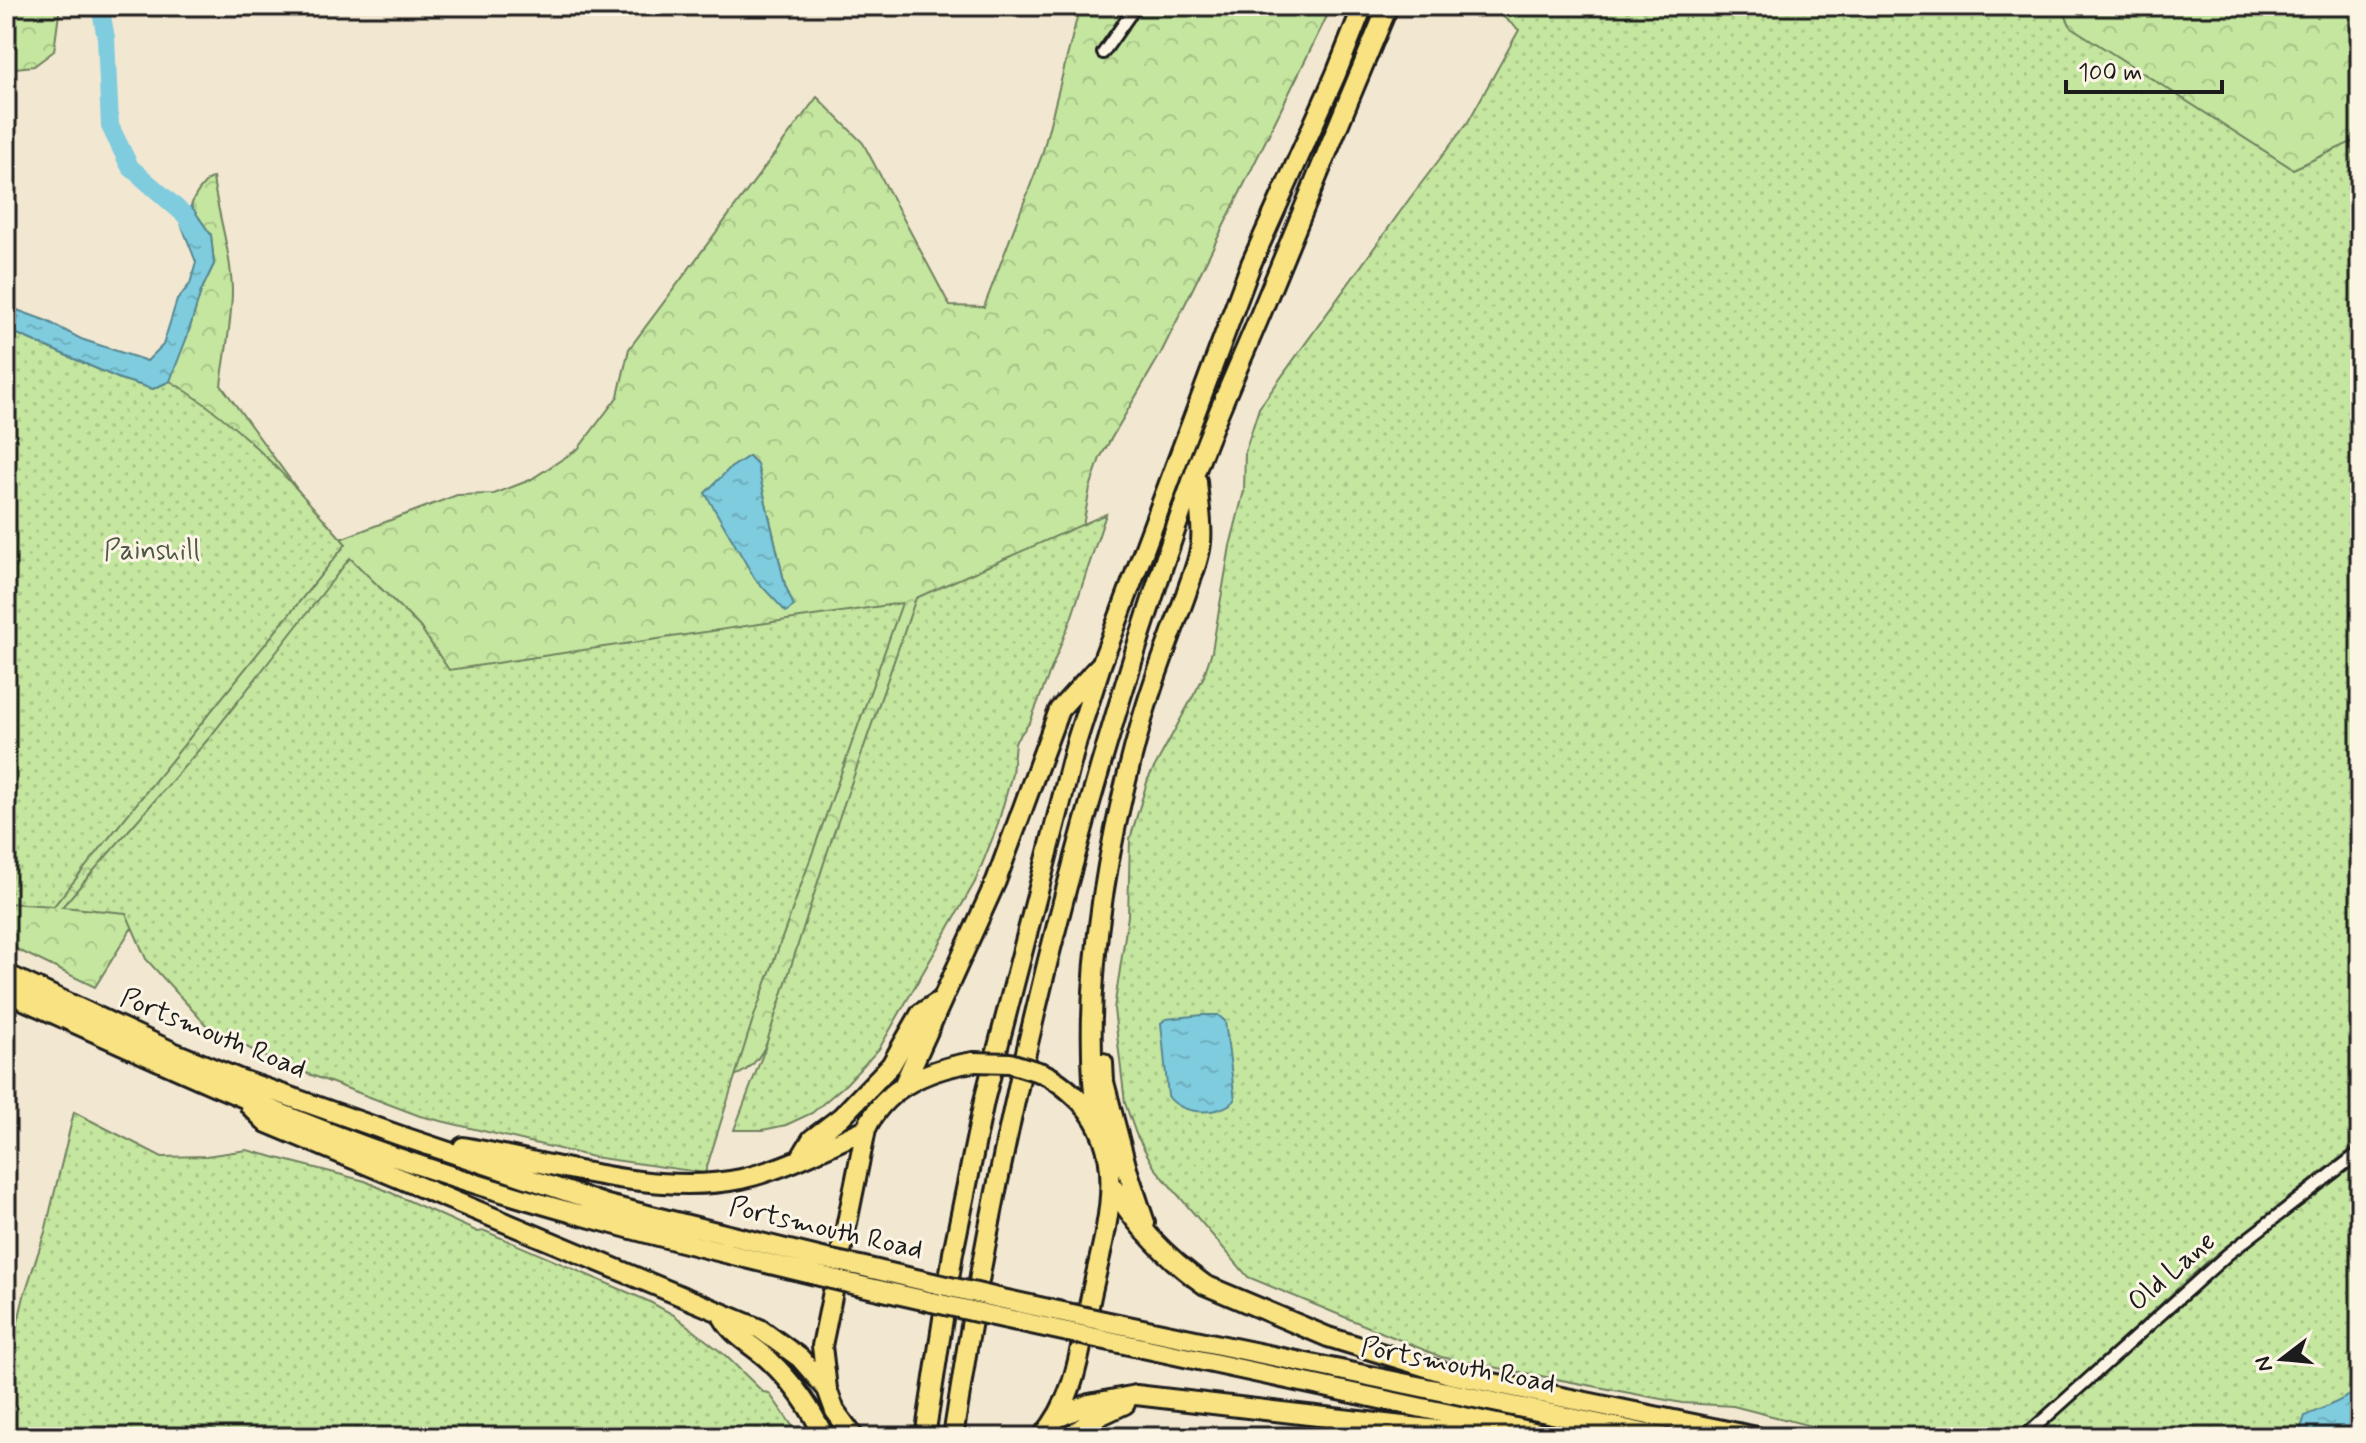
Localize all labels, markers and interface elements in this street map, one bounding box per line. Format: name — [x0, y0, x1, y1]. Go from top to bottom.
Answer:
scale bar — [2066, 44, 2222, 94]
text: 100 m — [2078, 58, 2142, 89]
park label: Painshill — [104, 533, 200, 570]
street label: Portsmouth Road — [115, 980, 311, 1088]
street label: Portsmouth Road — [726, 1189, 926, 1269]
street label: Old Lane — [2120, 1223, 2224, 1321]
north arrow — [2242, 1319, 2322, 1399]
street label: Portsmouth Road — [1358, 1329, 1558, 1403]
text: N — [2249, 1353, 2280, 1375]

